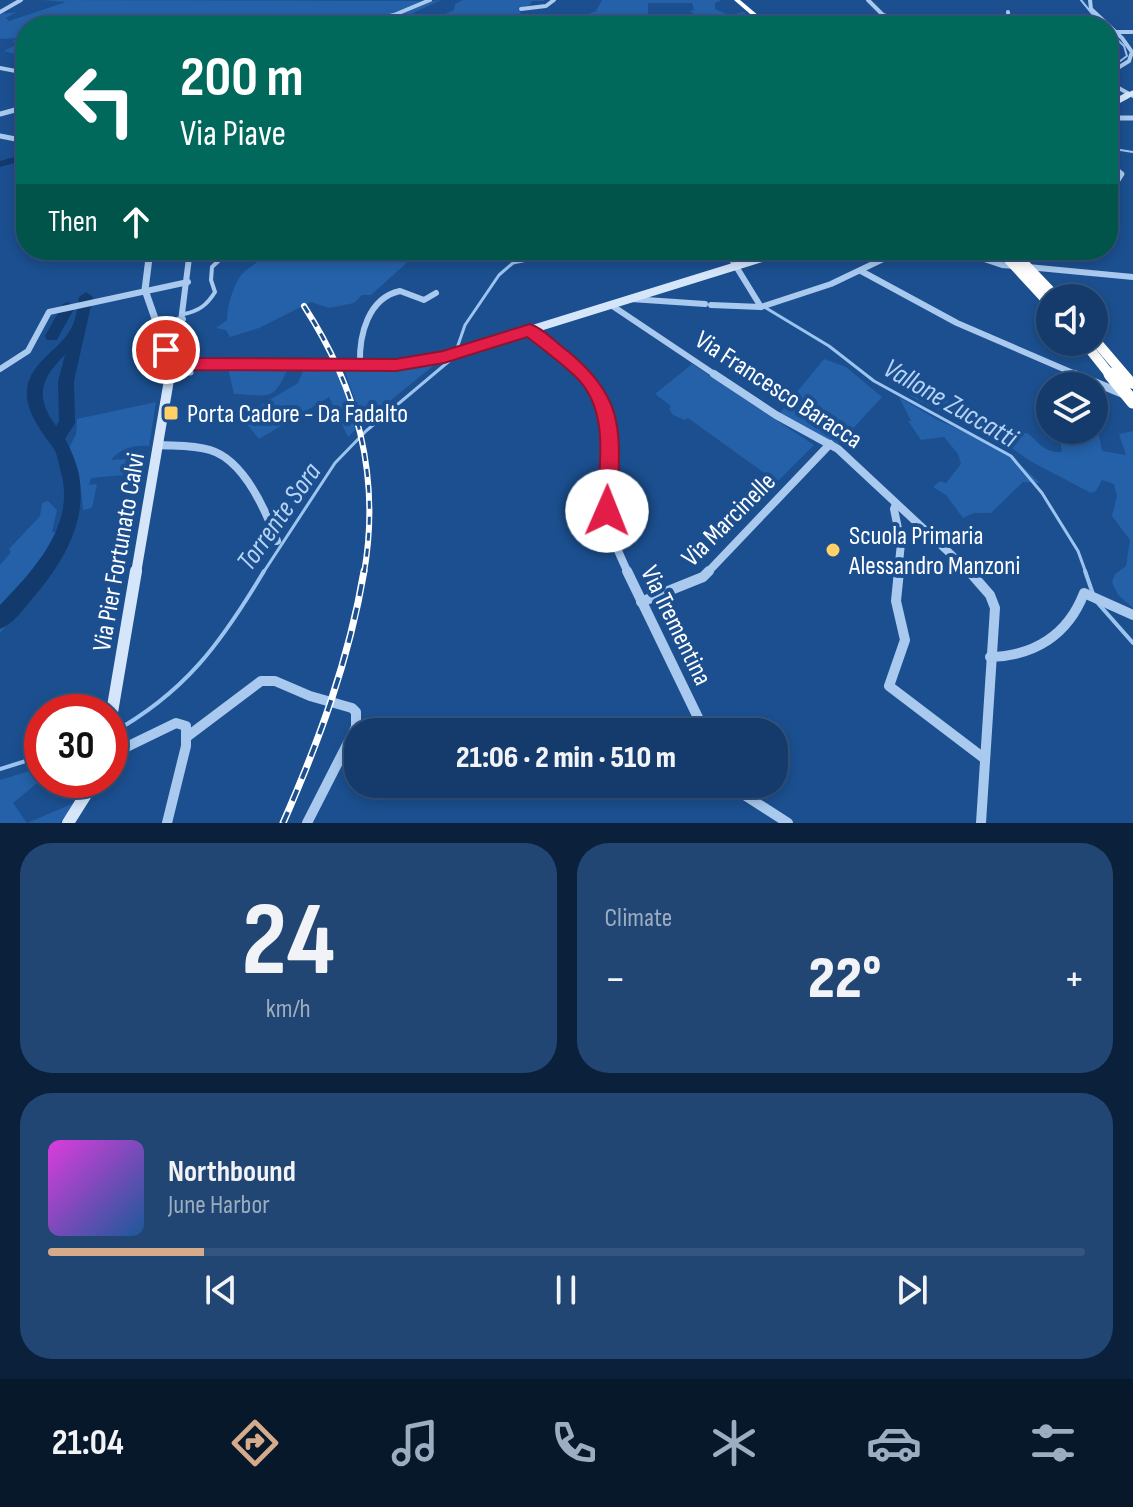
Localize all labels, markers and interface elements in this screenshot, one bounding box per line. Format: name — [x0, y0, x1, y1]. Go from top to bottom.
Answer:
text: 200 m — [180, 45, 304, 112]
icon: left — [48, 48, 152, 152]
text: Via Piave — [180, 113, 286, 156]
icon: ahead — [114, 200, 158, 244]
text: Then — [48, 204, 98, 240]
map controls — [1036, 284, 1108, 444]
button: sound — [1036, 284, 1108, 356]
pin — [132, 316, 200, 384]
street label: Via Francesco Baracca — [689, 325, 868, 456]
icon: arrive — [144, 328, 188, 372]
water label: Vallone Zuccatti — [877, 352, 1024, 455]
button: layers — [1036, 372, 1108, 444]
place label: Porta Cadore - Da Fadalto — [187, 399, 408, 430]
marker: Porta Cadore - Da Fadalto — [162, 404, 180, 422]
street label: Via Pier Fortunato Calvi — [87, 451, 152, 654]
water label: Torrente Sora — [230, 456, 329, 577]
street label: Via Marcinelle — [676, 467, 782, 573]
position arrow — [565, 469, 649, 553]
place label: Scuola Primaria Alessandro Manzoni — [848, 521, 1020, 582]
marker: Scuola Primaria Alessandro Manzoni — [824, 541, 842, 559]
street label: Via Trementina — [633, 561, 718, 691]
speed limit sign: 30 — [24, 694, 128, 798]
text: 21:06 · 2 min · 510 m — [456, 740, 676, 776]
text: 24 — [241, 879, 335, 1004]
text: Climate — [605, 903, 672, 934]
text: 22° — [808, 943, 881, 1015]
text: − — [605, 953, 626, 1006]
text: + — [1063, 953, 1085, 1006]
text: km/h — [266, 994, 311, 1025]
text: Northbound — [168, 1154, 296, 1190]
text: June Harbor — [168, 1190, 270, 1221]
icon: previous — [199, 1268, 243, 1312]
icon: pause — [544, 1268, 588, 1312]
icon: next — [890, 1268, 934, 1312]
icon: directions — [227, 1415, 283, 1471]
icon: music — [387, 1415, 443, 1471]
icon: phone — [546, 1415, 602, 1471]
icon: climate — [706, 1415, 762, 1471]
icon: car — [866, 1415, 922, 1471]
icon: filters — [1025, 1415, 1081, 1471]
text: 21:04 — [52, 1422, 124, 1465]

